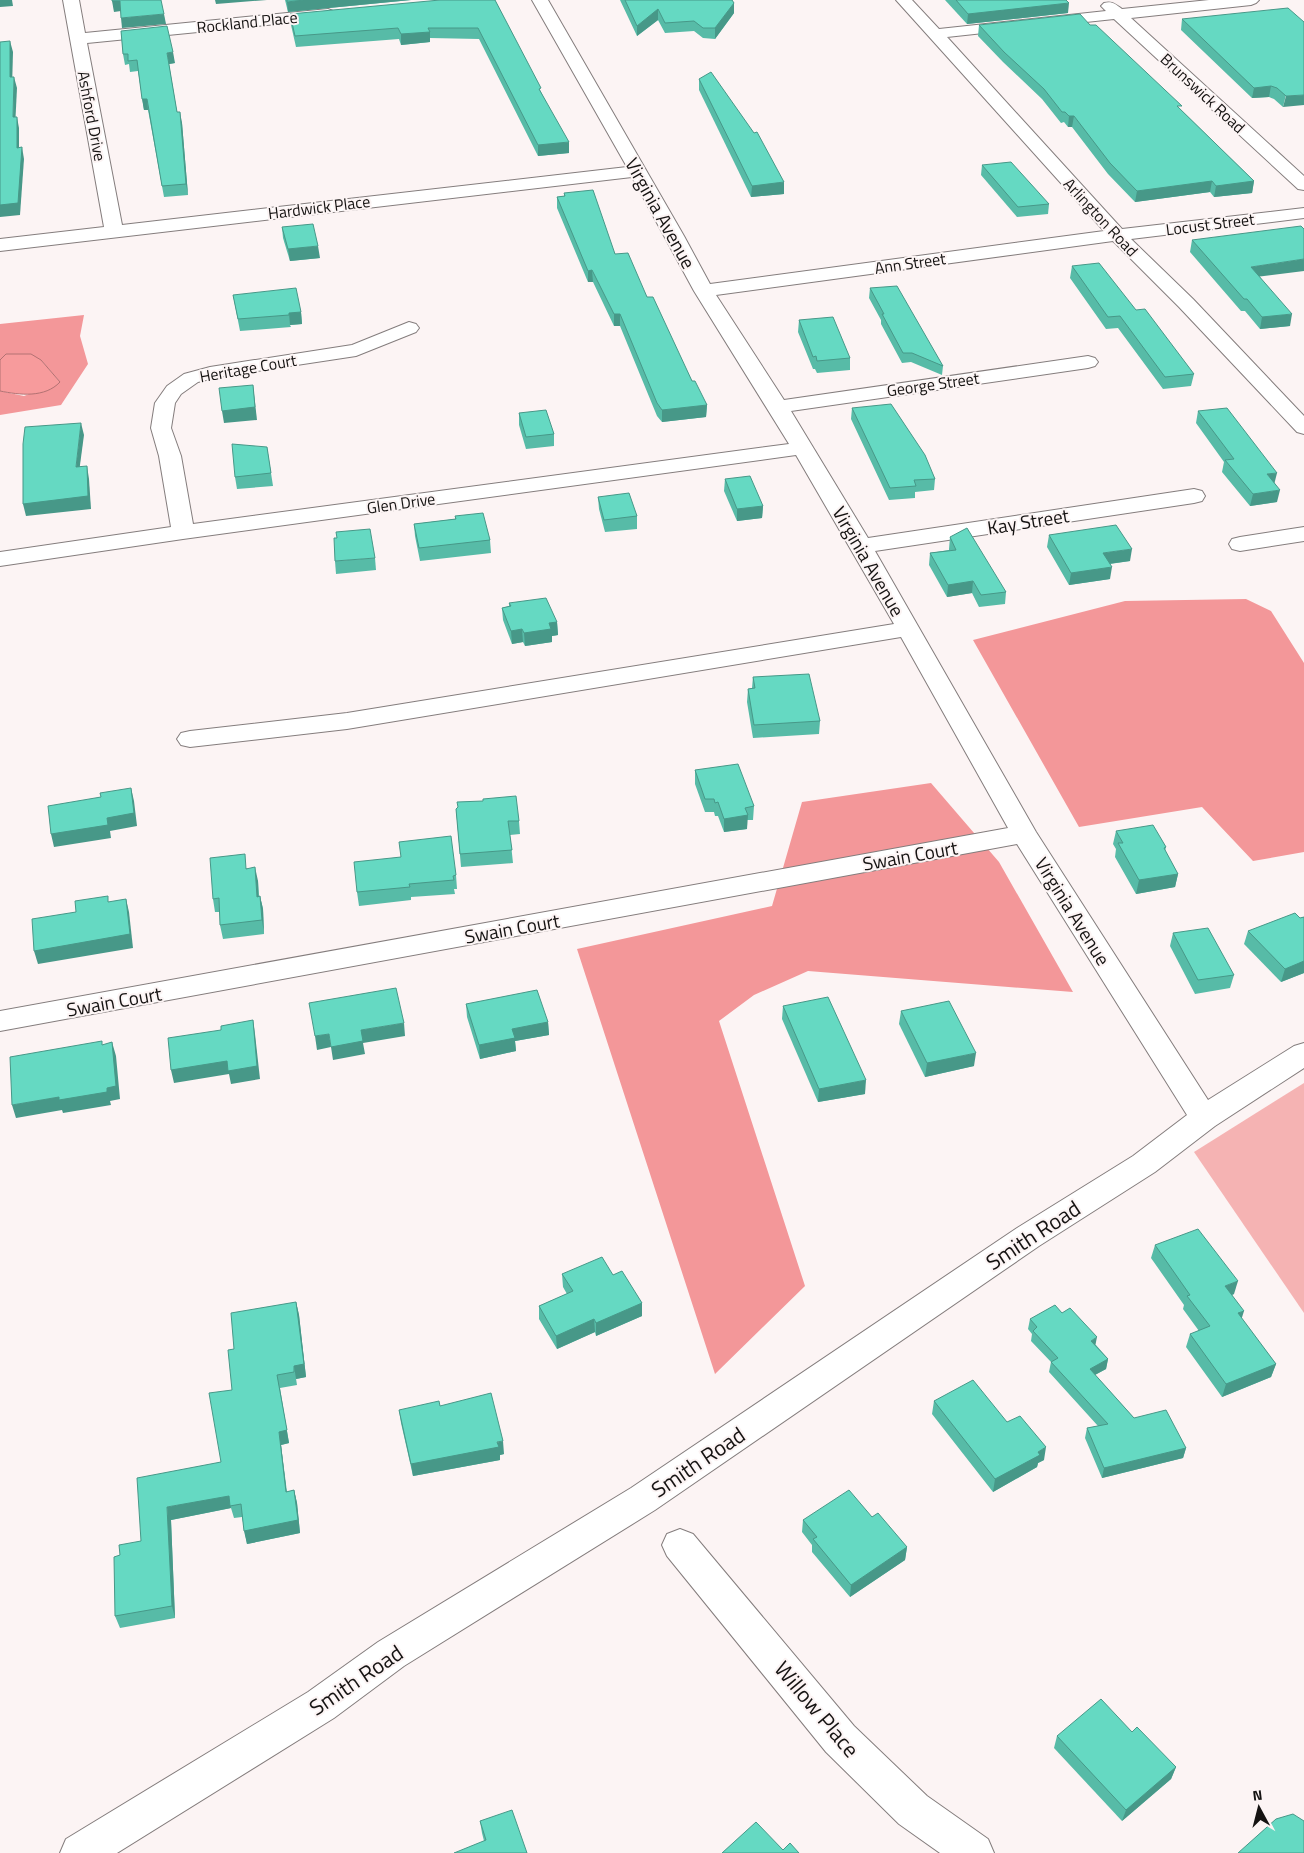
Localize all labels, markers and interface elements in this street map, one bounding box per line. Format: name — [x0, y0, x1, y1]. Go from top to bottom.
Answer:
street label: Rockland Place — [195, 5, 299, 39]
street label: Brunswick Road — [1155, 47, 1251, 139]
street label: Ashford Drive — [71, 69, 113, 163]
street label: Virginia Avenue — [618, 152, 704, 274]
street label: Arlington Road — [1058, 172, 1144, 262]
street label: Hardwick Place — [267, 189, 371, 225]
street label: Locust Street — [1164, 207, 1256, 241]
street label: Ann Street — [873, 246, 947, 280]
street label: Heritage Court — [198, 348, 299, 388]
street label: George Street — [885, 366, 981, 402]
street label: Glen Drive — [365, 486, 437, 520]
street label: Virginia Avenue — [826, 500, 912, 622]
street label: Kay Street — [985, 500, 1071, 542]
street label: Swain Court — [860, 832, 960, 878]
street label: Virginia Avenue — [1028, 851, 1118, 971]
street label: Swain Court — [462, 905, 562, 951]
street label: Swain Court — [64, 978, 164, 1024]
street label: Smith Road — [979, 1192, 1087, 1278]
street label: Smith Road — [644, 1418, 752, 1506]
street label: Smith Road — [302, 1636, 410, 1724]
street label: Willow Place — [766, 1653, 868, 1765]
north arrow — [1234, 1783, 1284, 1833]
text: N — [1251, 1784, 1263, 1806]

